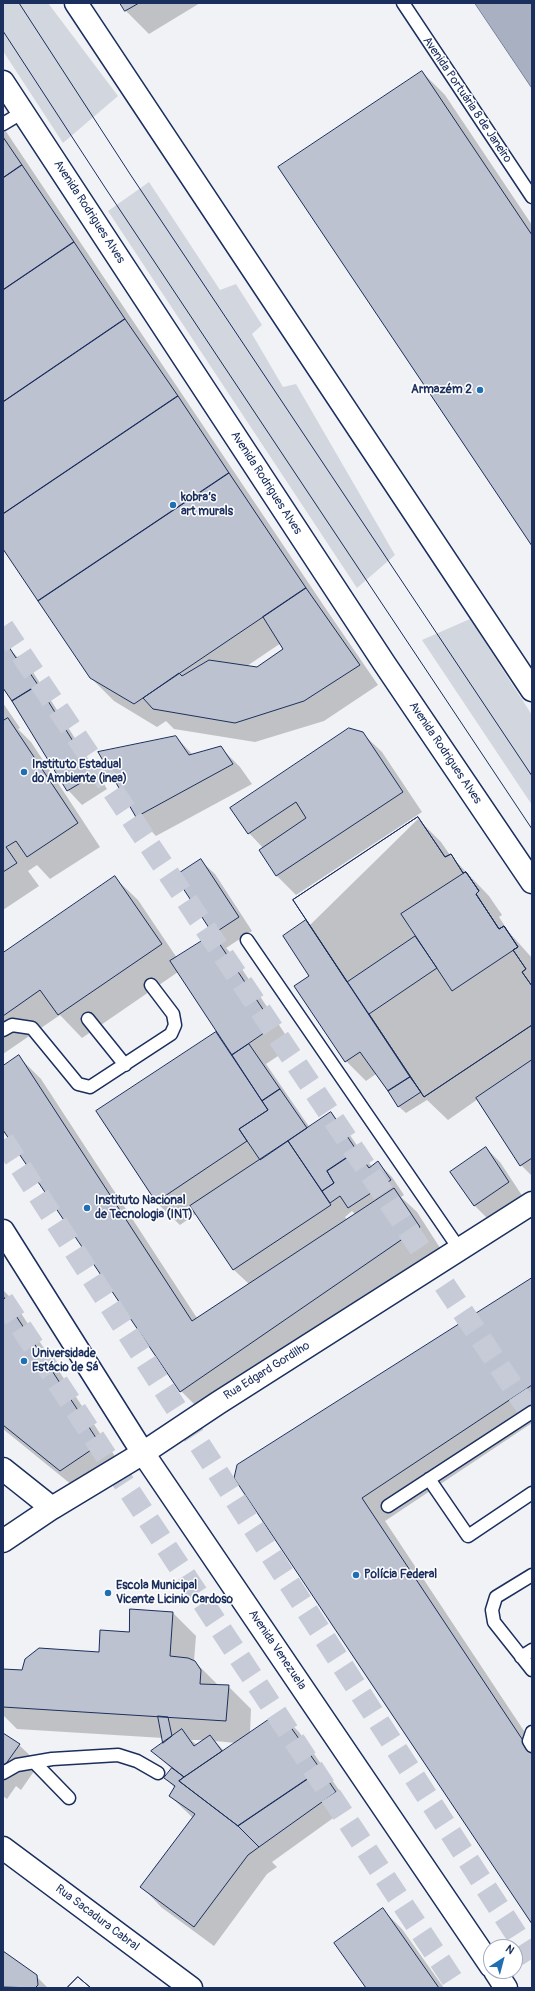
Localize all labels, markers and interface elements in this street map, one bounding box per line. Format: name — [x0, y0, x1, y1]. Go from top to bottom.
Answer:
street label: Avenida Portuária 8 de Janeiro — [419, 34, 515, 166]
street label: Avenida Rodrigues Alves — [50, 158, 128, 266]
place label: Armazém 2 — [411, 383, 472, 397]
marker: Armazém 2 — [475, 385, 485, 395]
street label: Avenida Rodrigues Alves — [227, 429, 305, 537]
place label: kobra’s art murals — [181, 491, 233, 519]
marker: kobra’s art murals — [168, 500, 178, 510]
street label: Avenida Rodrigues Alves — [405, 699, 485, 807]
place label: Instituto Estadual do Ambiente (inea) — [32, 758, 127, 786]
marker: Instituto Estadual do Ambiente (inea) — [19, 767, 29, 777]
place label: Instituto Nacional de Tecnologia (INT) — [95, 1194, 193, 1222]
marker: Instituto Nacional de Tecnologia (INT) — [82, 1203, 92, 1213]
street label: Rua Edgard Gordilho — [221, 1339, 313, 1403]
place label: Universidade Estácio de Sá — [32, 1347, 98, 1375]
marker: Universidade Estácio de Sá — [19, 1356, 29, 1366]
place label: Polícia Federal — [364, 1568, 437, 1582]
marker: Polícia Federal — [351, 1570, 361, 1580]
place label: Escola Municipal Vicente Licinio Cardoso — [116, 1579, 233, 1607]
marker: Escola Municipal Vicente Licinio Cardoso — [103, 1588, 113, 1598]
street label: Avenida Venezuela — [245, 1607, 309, 1693]
street label: Rua Sacadura Cabral — [52, 1882, 142, 1954]
north arrow — [483, 1939, 523, 1979]
text: N — [503, 1942, 517, 1957]

